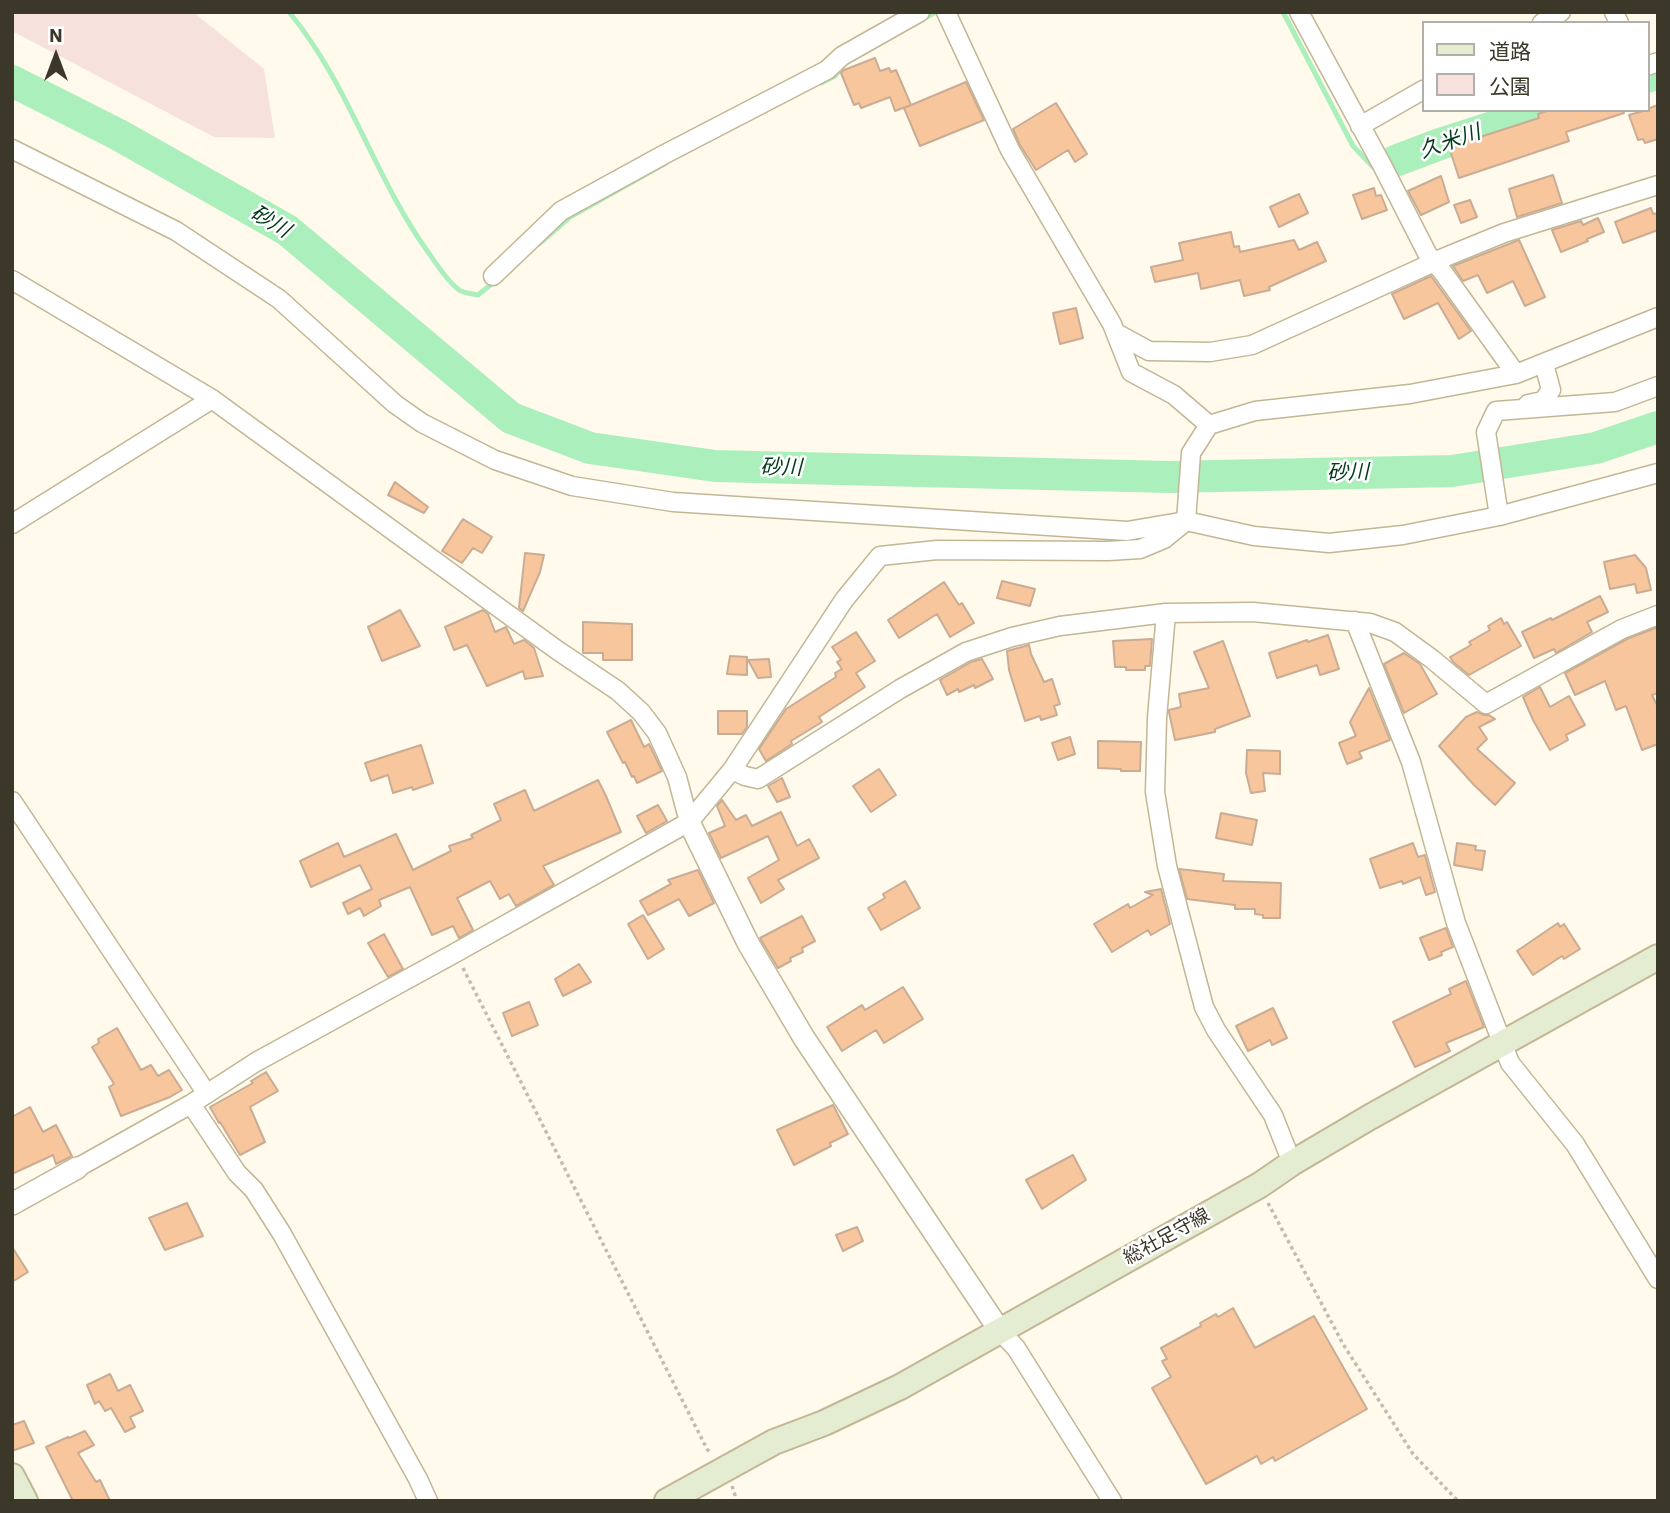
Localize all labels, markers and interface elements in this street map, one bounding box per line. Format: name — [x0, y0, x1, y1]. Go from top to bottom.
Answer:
north arrow — [21, 21, 91, 91]
legend — [1422, 21, 1649, 112]
text: N — [49, 23, 63, 47]
text: 道路 — [1489, 37, 1531, 65]
text: 公園 — [1489, 72, 1531, 100]
water label: 久米川 — [1416, 120, 1484, 164]
water label: 砂川 — [246, 200, 294, 244]
water label: 砂川 — [760, 455, 802, 481]
water label: 砂川 — [1327, 460, 1369, 486]
street label: 総社足守線 — [1120, 1204, 1214, 1270]

